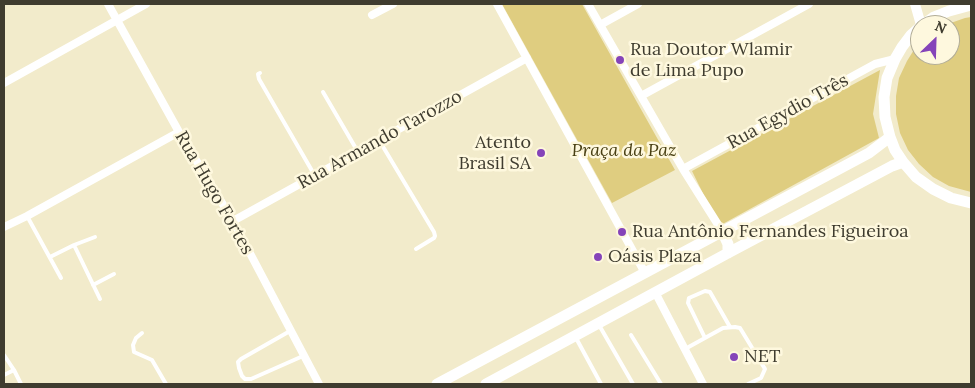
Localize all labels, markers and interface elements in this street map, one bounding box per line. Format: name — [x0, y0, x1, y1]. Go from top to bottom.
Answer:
north arrow — [910, 15, 960, 65]
text: N — [932, 17, 949, 38]
place label: Rua Doutor Wlamir de Lima Pupo — [630, 39, 792, 82]
marker: Rua Doutor Wlamir de Lima Pupo — [614, 54, 626, 66]
street label: Rua Egydio Três — [724, 70, 852, 154]
street label: Rua Armando Tarozzo — [294, 86, 466, 194]
street label: Rua Hugo Fortes — [170, 128, 258, 258]
place label: Atento Brasil SA — [458, 132, 531, 174]
park label: Praça da Paz — [572, 140, 676, 162]
marker: Atento Brasil SA — [535, 147, 547, 159]
place label: Rua Antônio Fernandes Figueiroa — [632, 221, 909, 243]
marker: Rua Antônio Fernandes Figueiroa — [616, 226, 628, 238]
place label: Oásis Plaza — [608, 246, 702, 268]
marker: Oásis Plaza — [592, 251, 604, 263]
place label: NET — [744, 346, 780, 368]
marker: NET — [728, 351, 740, 363]

